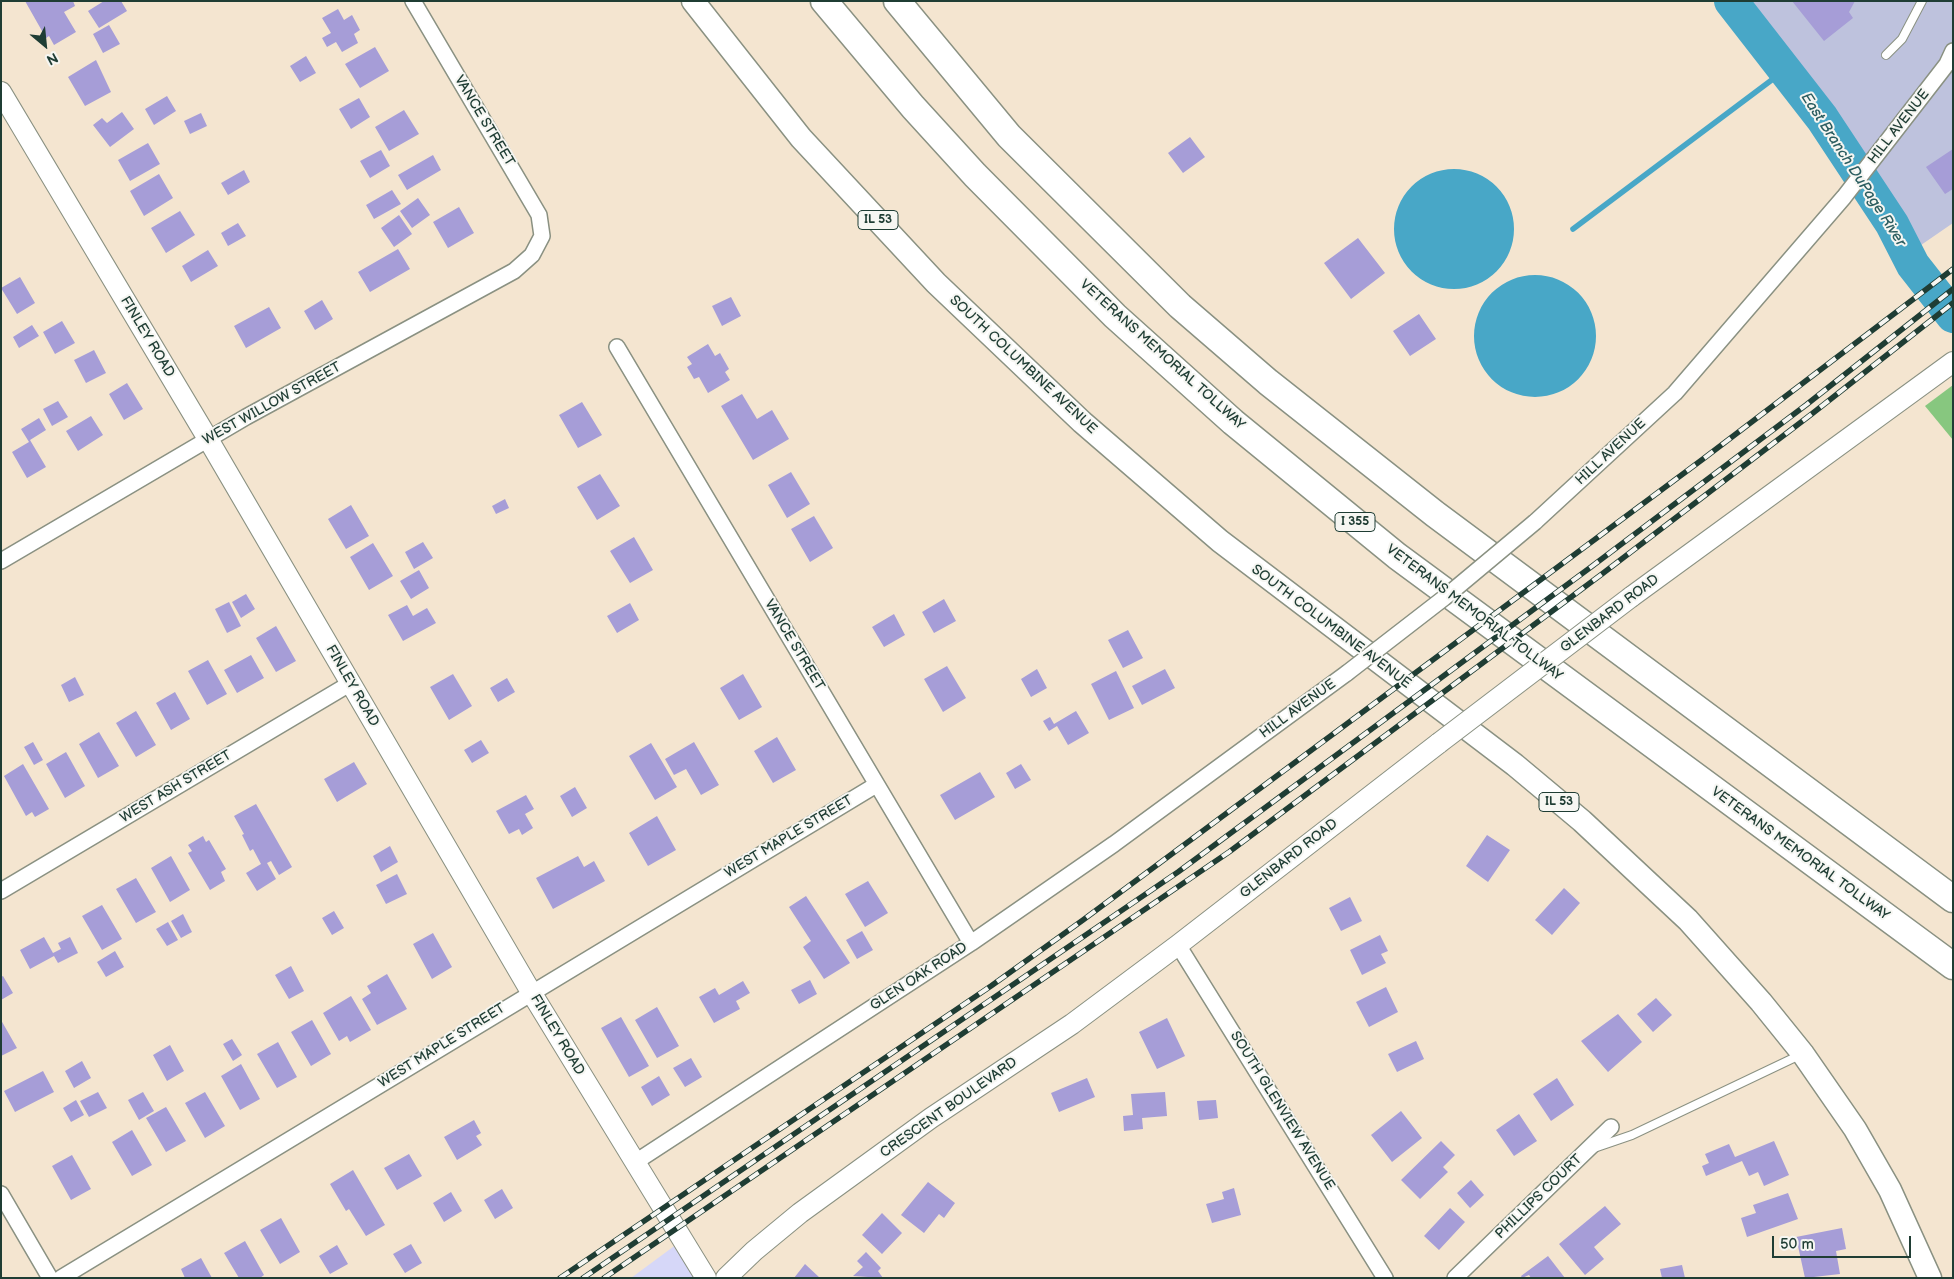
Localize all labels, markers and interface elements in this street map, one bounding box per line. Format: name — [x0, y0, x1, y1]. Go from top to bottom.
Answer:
north arrow — [20, 20, 70, 70]
text: N — [44, 49, 61, 69]
street label: VANCE STREET — [450, 73, 518, 169]
street label: HILL AVENUE — [1865, 86, 1933, 168]
water label: East Branch DuPage River — [1796, 90, 1910, 250]
road number: IL 53 — [858, 210, 898, 230]
street label: VETERANS MEMORIAL TOLLWAY — [1076, 276, 1248, 434]
street label: SOUTH COLUMBINE AVENUE — [946, 292, 1100, 438]
street label: FINLEY ROAD — [116, 293, 178, 381]
street label: WEST WILLOW STREET — [200, 359, 344, 449]
street label: HILL AVENUE — [1572, 415, 1650, 489]
road number: I 355 — [1335, 512, 1375, 532]
street label: VETERANS MEMORIAL TOLLWAY — [1383, 541, 1565, 685]
street label: SOUTH COLUMBINE AVENUE — [1248, 561, 1414, 693]
street label: GLENBARD ROAD — [1557, 571, 1663, 657]
street label: VANCE STREET — [760, 597, 828, 693]
street label: FINLEY ROAD — [322, 642, 382, 730]
street label: HILL AVENUE — [1257, 676, 1339, 742]
street label: WEST ASH STREET — [117, 747, 235, 827]
street label: VETERANS MEMORIAL TOLLWAY — [1708, 784, 1892, 924]
street label: WEST MAPLE STREET — [722, 792, 856, 882]
road number: IL 53 — [1539, 792, 1579, 812]
street label: GLENBARD ROAD — [1237, 816, 1341, 902]
street label: GLEN OAK ROAD — [867, 939, 971, 1015]
street label: FINLEY ROAD — [526, 991, 588, 1079]
street label: WEST MAPLE STREET — [375, 1000, 509, 1092]
street label: SOUTH GLENVIEW AVENUE — [1226, 1028, 1338, 1194]
street label: CRESCENT BOULEVARD — [877, 1054, 1021, 1162]
street label: PHILLIPS COURT — [1492, 1151, 1586, 1243]
scale bar — [1774, 1226, 1913, 1258]
text: 50 m — [1780, 1235, 1814, 1254]

